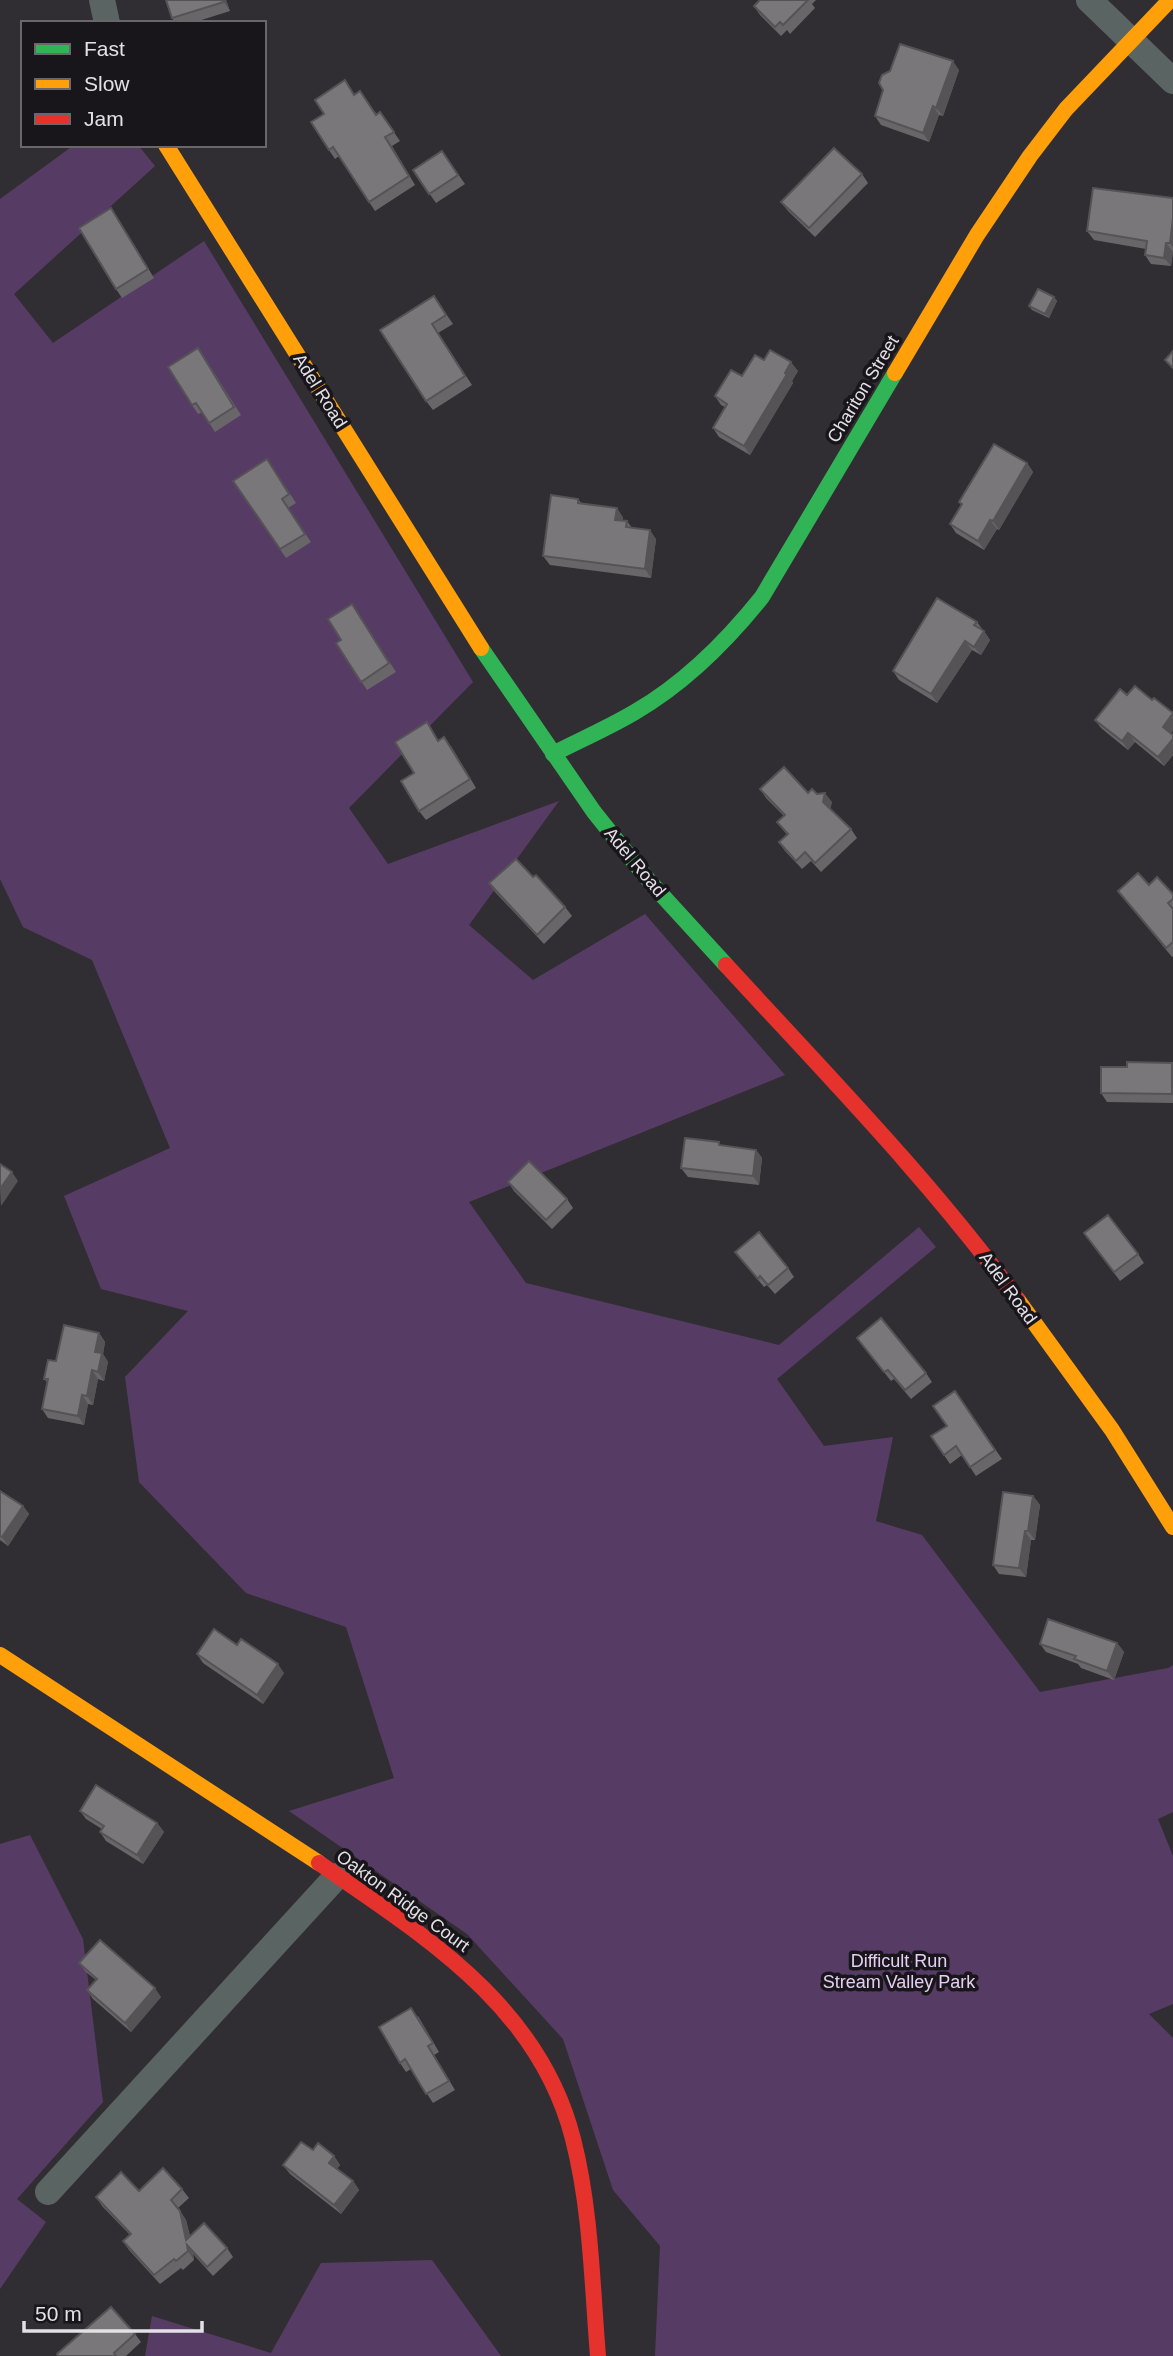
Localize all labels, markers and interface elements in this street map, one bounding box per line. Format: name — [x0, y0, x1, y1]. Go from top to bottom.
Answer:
legend — [21, 21, 266, 147]
text: Fast — [84, 37, 125, 60]
text: Slow — [84, 72, 130, 95]
text: Jam — [84, 107, 124, 130]
street label: Chariton Street — [823, 332, 903, 446]
street label: Adel Road — [289, 350, 351, 432]
street label: Adel Road — [600, 823, 670, 901]
street label: Adel Road — [975, 1248, 1041, 1328]
street label: Oakton Ridge Court — [333, 1846, 473, 1956]
park label: Difficult Run Stream Valley Park — [823, 1951, 976, 1992]
scale bar — [24, 2290, 203, 2334]
text: 50 m — [35, 2302, 82, 2325]

